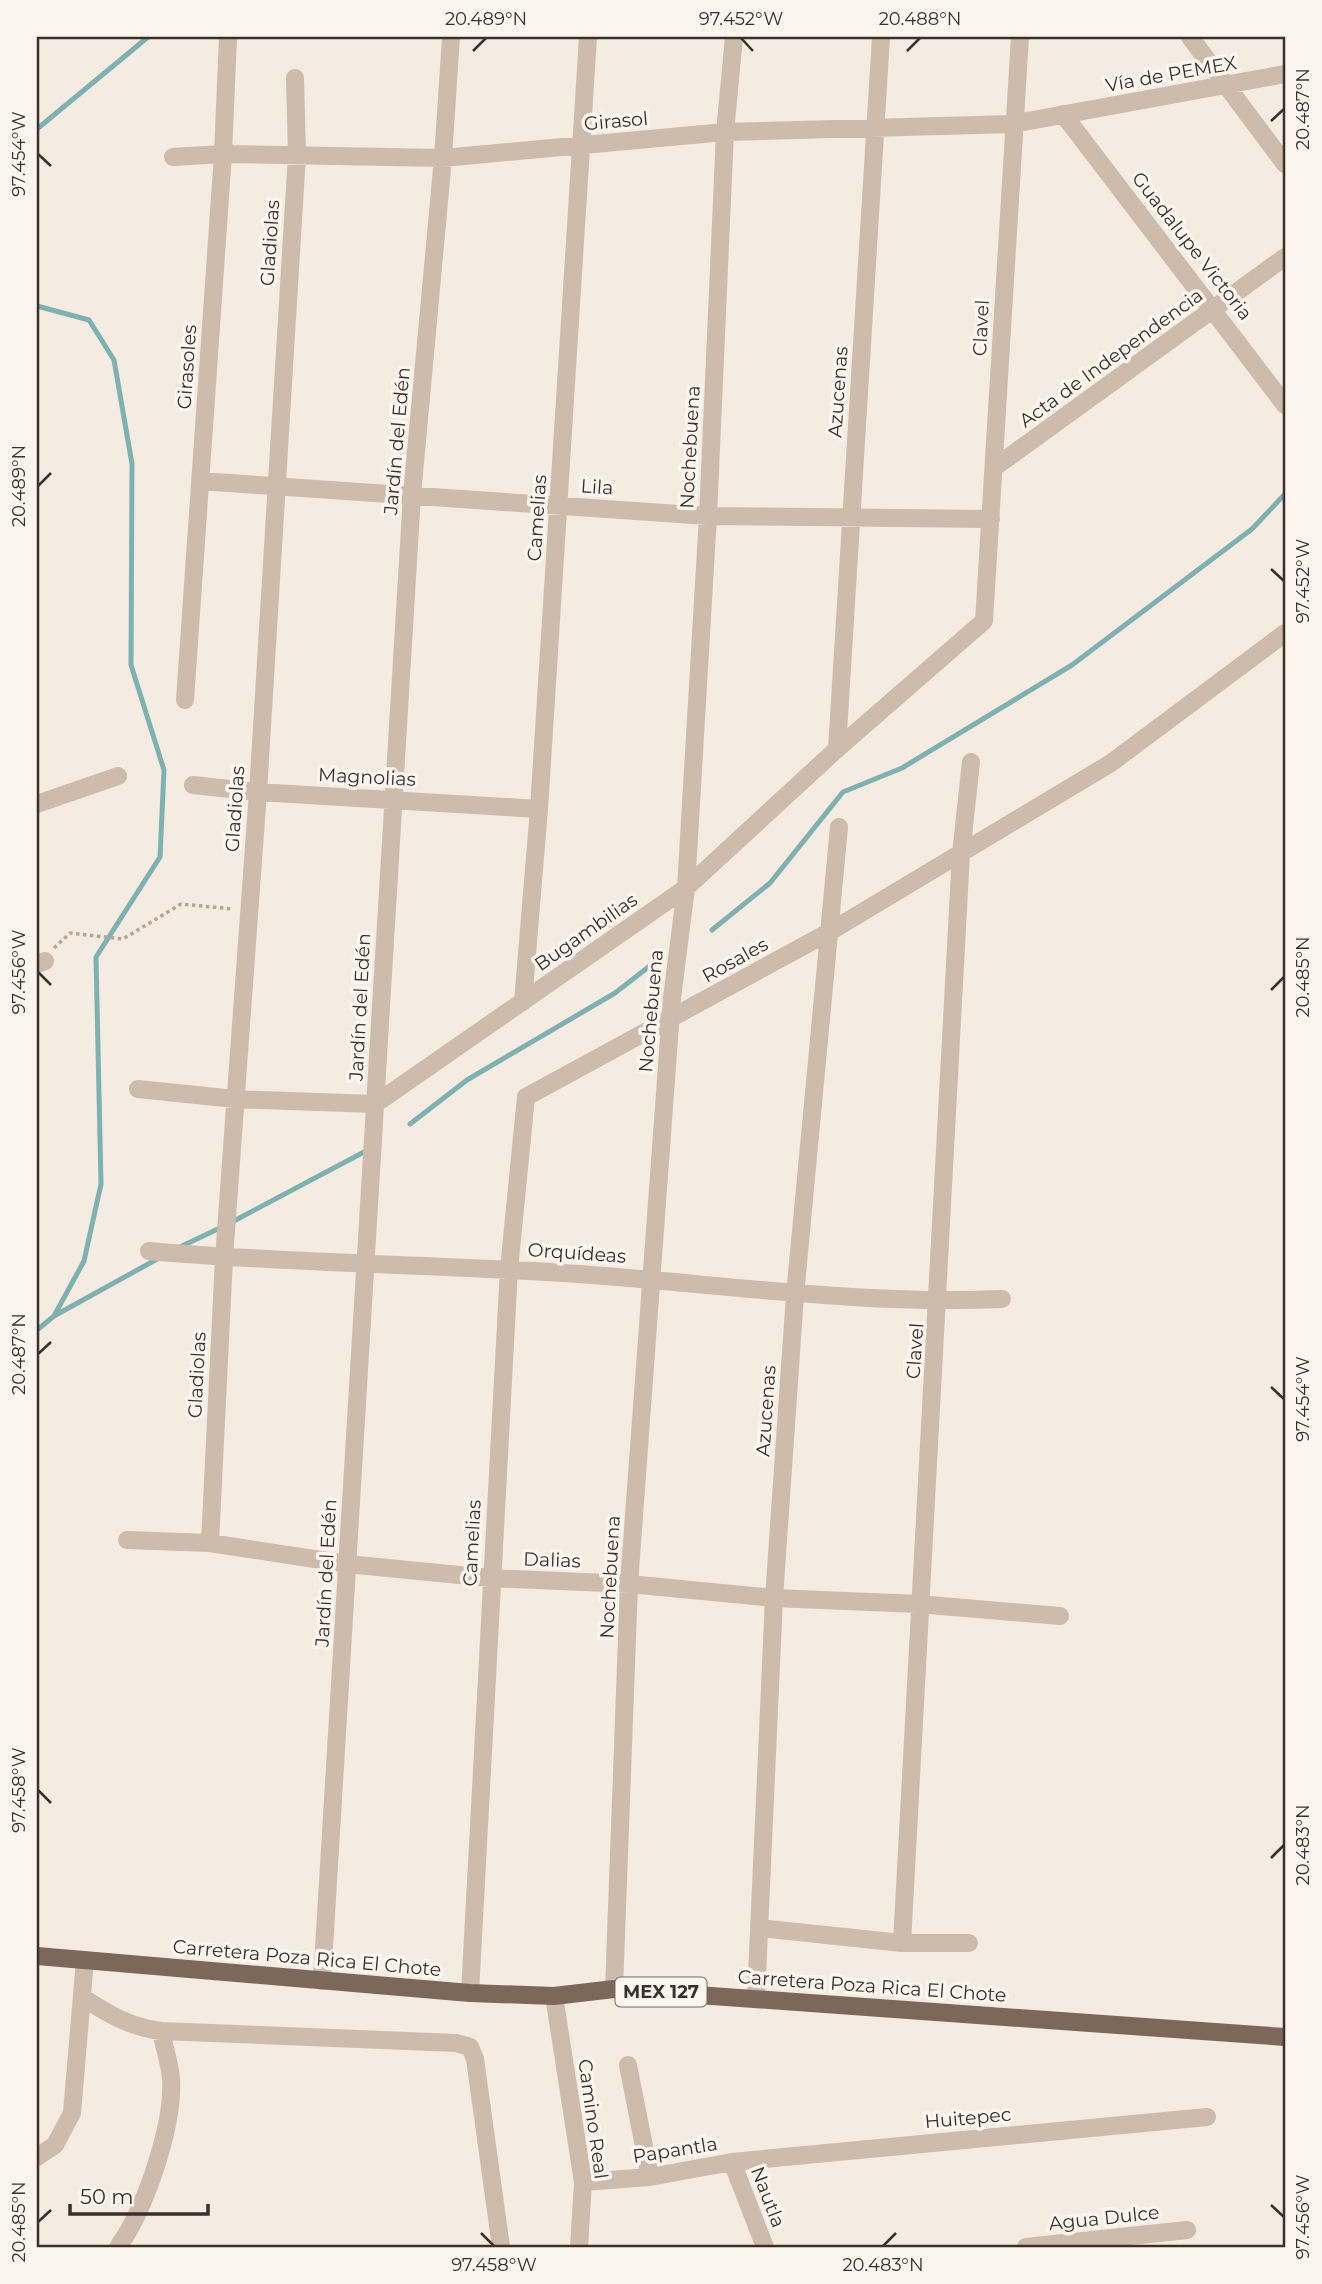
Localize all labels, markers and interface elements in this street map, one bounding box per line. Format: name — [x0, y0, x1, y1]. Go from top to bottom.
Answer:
text: 20.489°N — [445, 8, 527, 30]
text: 97.452°W — [699, 8, 783, 30]
text: 20.488°N — [879, 8, 961, 30]
street label: Vía de PEMEX — [1104, 51, 1239, 97]
text: 20.487°N — [1292, 68, 1314, 150]
street label: Girasol — [583, 107, 649, 135]
text: 97.454°W — [8, 111, 30, 197]
street label: Guadalupe Victoria — [1127, 167, 1257, 325]
street label: Gladiolas — [256, 199, 284, 287]
street label: Acta de Independencia — [1015, 284, 1207, 432]
street label: Clavel — [968, 299, 994, 357]
street label: Girasoles — [173, 324, 201, 410]
street label: Azucenas — [823, 346, 853, 438]
street label: Jardín del Edén — [379, 366, 415, 517]
street label: Nochebuena — [675, 385, 705, 509]
text: 20.489°N — [8, 445, 30, 527]
street label: Camelias — [522, 474, 552, 562]
street label: Lila — [580, 474, 614, 500]
text: 97.452°W — [1292, 539, 1314, 623]
street label: Magnolias — [318, 763, 416, 791]
street label: Gladiolas — [221, 765, 249, 853]
street label: Bugambilias — [530, 888, 642, 976]
text: 97.456°W — [8, 930, 30, 1014]
street label: Jardín del Edén — [345, 932, 375, 1083]
street label: Rosales — [698, 932, 772, 988]
text: 20.485°N — [1292, 936, 1314, 1018]
street label: Nochebuena — [634, 949, 668, 1073]
street label: Orquídeas — [527, 1238, 627, 1268]
text: 20.487°N — [8, 1313, 30, 1395]
street label: Clavel — [902, 1322, 928, 1380]
street label: Gladiolas — [183, 1331, 211, 1419]
text: 97.454°W — [1292, 1356, 1314, 1442]
street label: Azucenas — [751, 1365, 781, 1457]
street label: Jardín del Edén — [311, 1498, 341, 1649]
street label: Camelias — [458, 1499, 486, 1587]
street label: Nochebuena — [595, 1515, 625, 1639]
street label: Dalias — [523, 1548, 581, 1572]
text: 97.458°W — [8, 1747, 30, 1833]
text: 20.483°N — [1292, 1804, 1314, 1886]
street label: Carretera Poza Rica El Chote — [172, 1935, 442, 1981]
street label: Carretera Poza Rica El Chote — [737, 1965, 1007, 2007]
road number: MEX 127 — [616, 1978, 706, 2006]
street label: Camino Real — [573, 2058, 613, 2180]
street label: Huitepec — [924, 2103, 1012, 2133]
street label: Papantla — [631, 2132, 719, 2168]
street label: Nautla — [746, 2163, 790, 2231]
scale bar — [70, 2172, 208, 2216]
text: 97.456°W — [1292, 2175, 1314, 2259]
text: 20.485°N — [8, 2181, 30, 2263]
text: 50 m — [80, 2184, 134, 2209]
street label: Agua Dulce — [1048, 2201, 1160, 2235]
text: 97.458°W — [451, 2254, 537, 2276]
text: 20.483°N — [842, 2254, 924, 2276]

